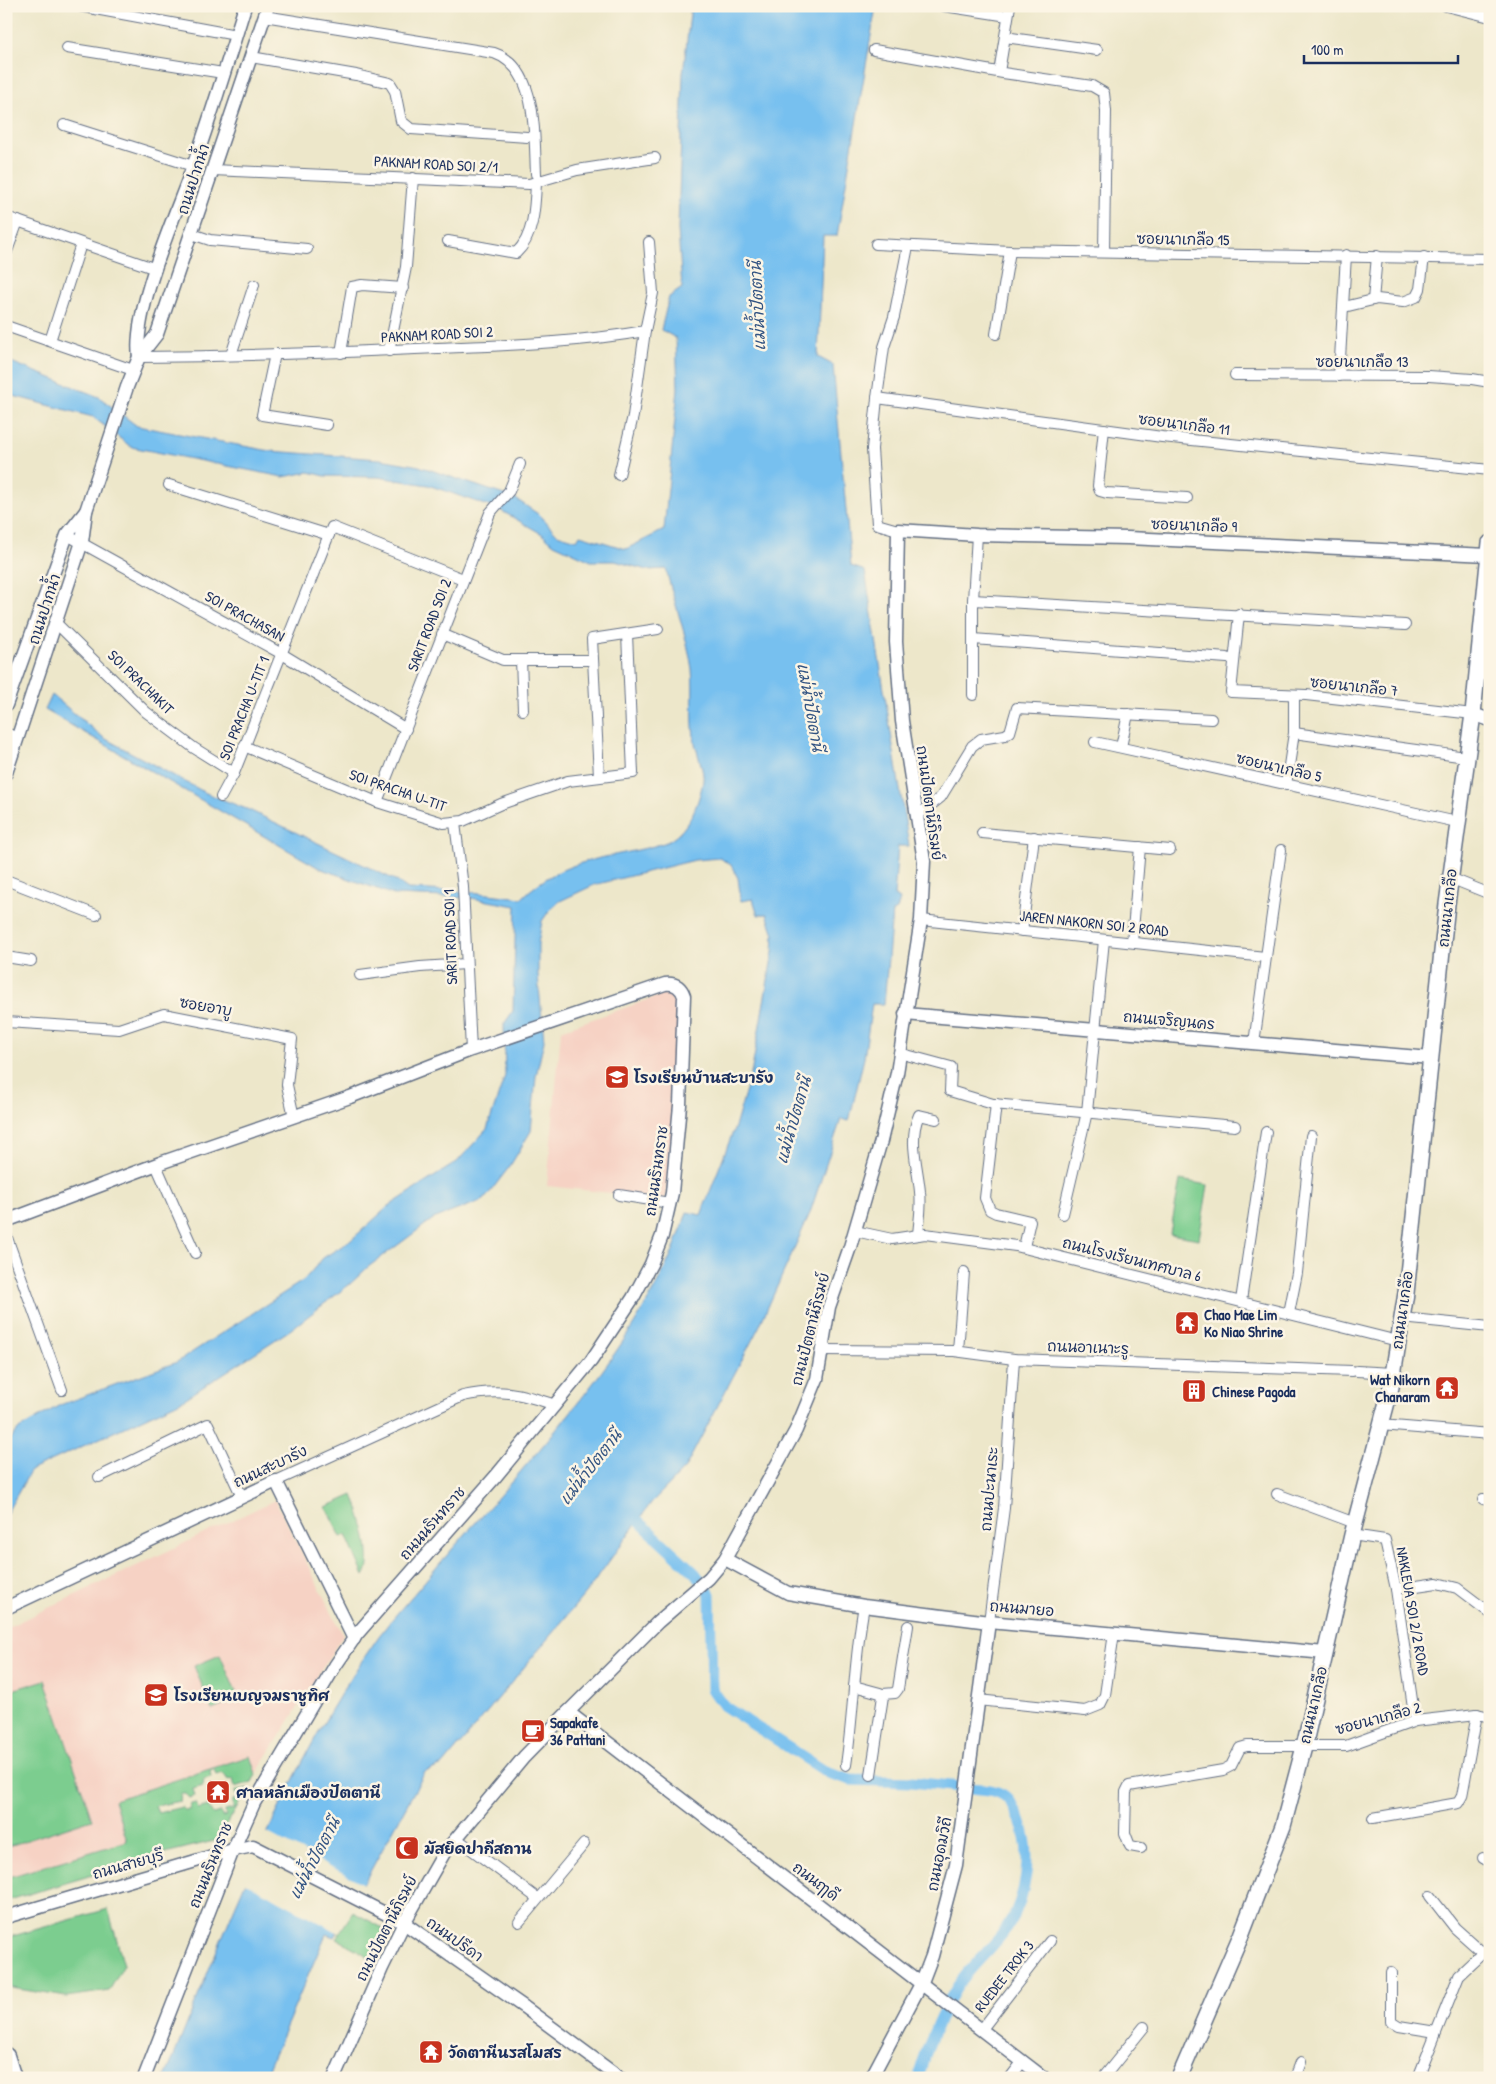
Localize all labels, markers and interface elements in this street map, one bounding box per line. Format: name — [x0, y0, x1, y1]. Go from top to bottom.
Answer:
scale bar — [1304, 32, 1457, 64]
text: 100 m — [1311, 39, 1344, 60]
street label: ถนนปากน้ำ — [169, 140, 214, 217]
street label: PAKNAM ROAD SOI 2/1 — [373, 150, 499, 178]
street label: ซอยนาเกลือ 15 — [1136, 228, 1230, 250]
water label: แม่น้ำปัตตานี — [741, 258, 770, 351]
street label: PAKNAM ROAD SOI 2 — [380, 321, 494, 347]
street label: ซอยนาเกลือ 13 — [1315, 351, 1409, 372]
street label: ซอยนาเกลือ 11 — [1137, 408, 1231, 440]
street label: ซอยนาเกลือ 9 — [1150, 513, 1238, 537]
street label: ถนนปากน้ำ — [20, 570, 65, 647]
street label: SARIT ROAD SOI 2 — [402, 576, 456, 674]
street label: SOI PRACHASAN — [201, 585, 289, 647]
street label: SOI PRACHAKIT — [103, 645, 179, 720]
street label: SOI PRACHA U-TIT 1 — [214, 653, 274, 763]
water label: แม่น้ำปัตตานี — [792, 660, 833, 756]
street label: ซอยนาเกลือ 7 — [1309, 671, 1399, 701]
street label: ถนนปัตตานีภิรมย์ — [912, 744, 948, 862]
street label: ซอยนาเกลือ 5 — [1234, 747, 1325, 787]
street label: SOI PRACHA U-TIT — [347, 764, 450, 817]
street label: ถนนนาเกลือ — [1432, 868, 1462, 948]
street label: SARIT ROAD SOI 1 — [438, 889, 462, 985]
street label: JAREN NAKORN SOI 2 ROAD — [1018, 905, 1170, 941]
street label: ซอยอาบู — [178, 991, 234, 1022]
street label: ถนนเจริญนคร — [1122, 1006, 1216, 1034]
school or university icon: โรงเรียนบ้านสะบารัง — [604, 1064, 630, 1090]
place label: โรงเรียนบ้านสะบารัง — [633, 1067, 773, 1088]
water label: แม่น้ำปัตตานี — [767, 1070, 817, 1166]
street label: ถนนนรินทราช — [639, 1124, 673, 1218]
street label: ถนนโรงเรียนเทศบาล 6 — [1060, 1232, 1204, 1286]
street label: ถนนนาเกลือ — [1386, 1269, 1418, 1351]
street label: ถนนปัตตานีภิรมย์ — [786, 1270, 834, 1388]
place label: Chao Mae Lim Ko Niao Shrine — [1204, 1304, 1283, 1342]
temple icon: Chao Mae Lim Ko Niao Shrine — [1174, 1310, 1200, 1336]
street label: ถนนอาเนาะรู — [1047, 1335, 1129, 1360]
place label: Wat Nikorn Chanaram — [1370, 1369, 1430, 1407]
temple icon: Wat Nikorn Chanaram — [1434, 1375, 1460, 1401]
building icon: Chinese Pagoda — [1181, 1378, 1207, 1404]
place label: Chinese Pagoda — [1212, 1381, 1295, 1403]
water label: แม่น้ำปัตตานี — [551, 1421, 628, 1509]
street label: ถนนสะบารัง — [230, 1440, 310, 1492]
street label: ถนนปะนาเระ — [975, 1446, 1003, 1532]
street label: ถนนนรินทราช — [394, 1482, 470, 1564]
street label: NAKLEUA SOI 2/2 ROAD — [1391, 1545, 1435, 1678]
street label: ถนนมายอ — [989, 1595, 1055, 1621]
street label: ถนนนาเกลือ — [1294, 1664, 1332, 1746]
school or university icon: โรงเรียนเบญจมราชูทิศ — [143, 1682, 169, 1708]
place label: โรงเรียนเบญจมราชูทิศ — [173, 1685, 330, 1707]
street label: ซอยนาเกลือ 2 — [1333, 1696, 1423, 1740]
place label: Sapakafe 36 Pattani — [550, 1712, 606, 1750]
cafe icon: Sapakafe 36 Pattani — [520, 1718, 546, 1744]
temple icon: ศาลหลักเมืองปัตตานี — [205, 1779, 231, 1805]
place label: ศาลหลักเมืองปัตตานี — [236, 1782, 380, 1803]
water label: แม่น้ำปัตตานี — [281, 1809, 346, 1903]
street label: ถนนอุดมวิถี — [922, 1815, 957, 1893]
street label: ถนนนรินทราช — [183, 1819, 237, 1911]
mosque icon: มัสยิดปากีสถาน — [394, 1835, 420, 1861]
place label: มัสยิดปากีสถาน — [424, 1838, 532, 1859]
street label: ถนนสายบุรี — [90, 1844, 167, 1885]
street label: ถนนฤๅดี — [788, 1857, 844, 1905]
street label: ถนนปัตตานีภิรมย์ — [350, 1872, 422, 1984]
street label: ถนนปรีดา — [422, 1912, 488, 1966]
street label: RUEDEE TROK 3 — [969, 1936, 1039, 2016]
temple icon: วัดตานีนรสโมสร — [418, 2039, 444, 2065]
place label: วัดตานีนรสโมสร — [448, 2042, 562, 2063]

